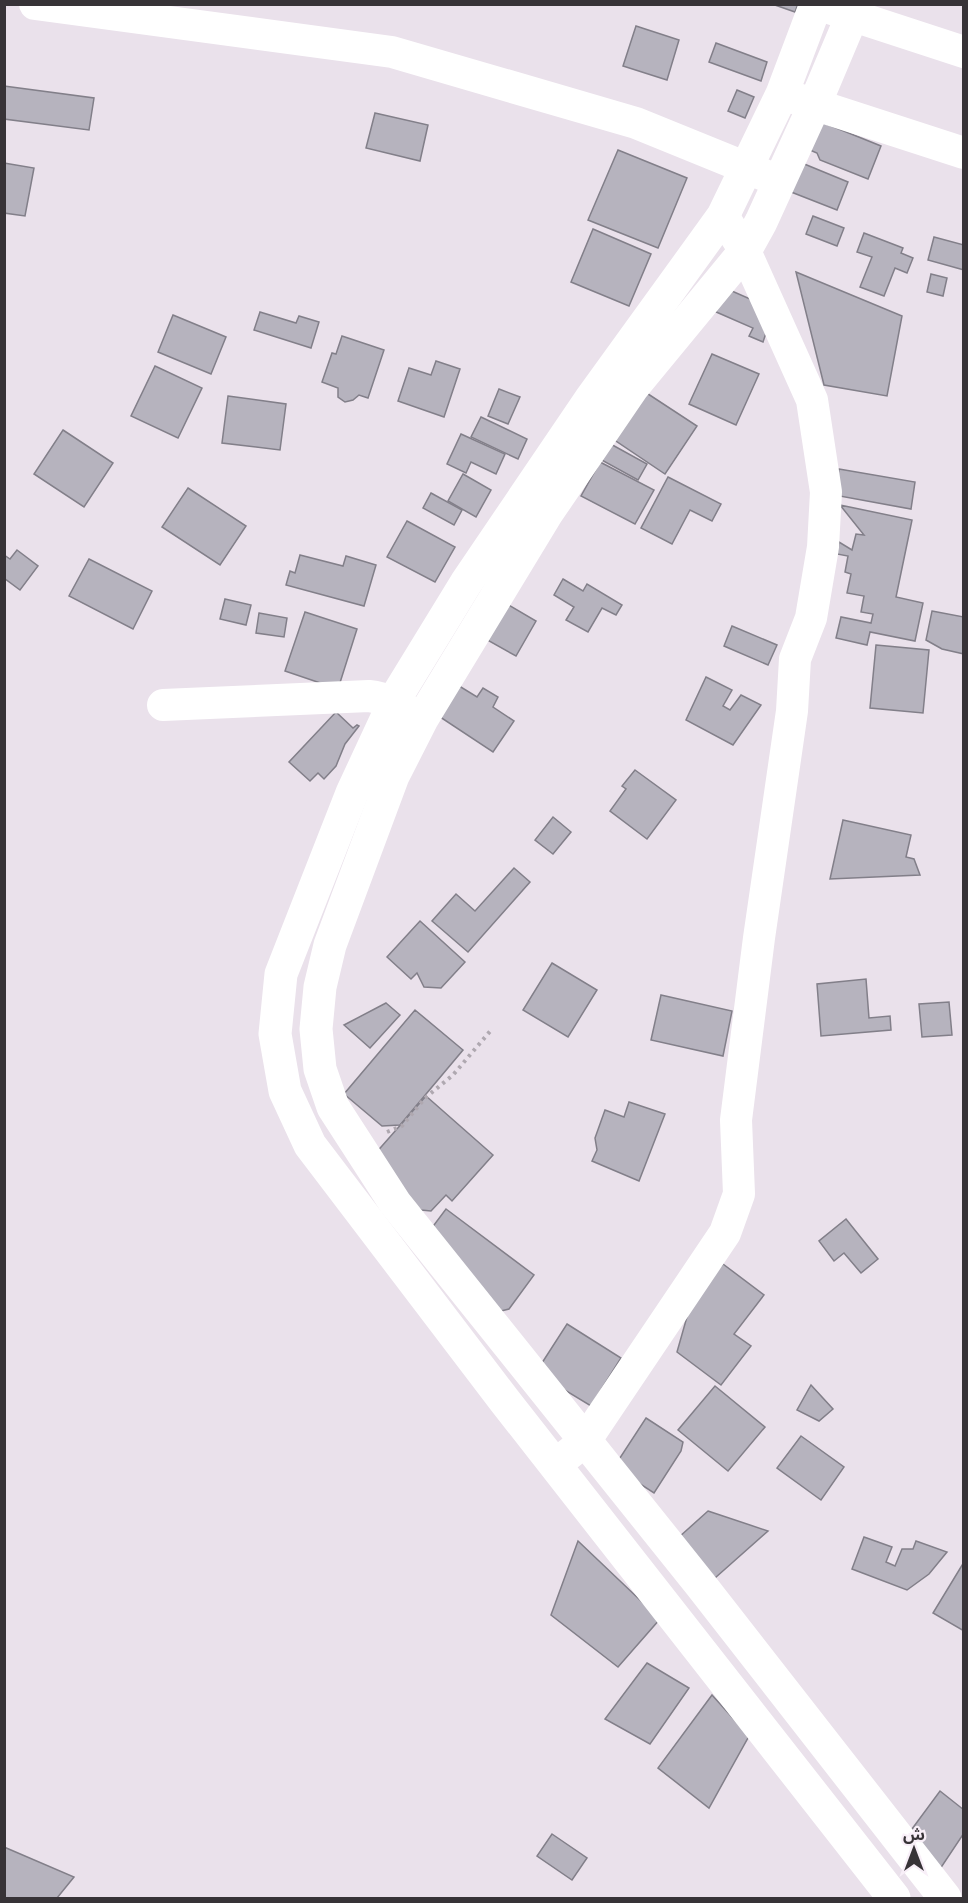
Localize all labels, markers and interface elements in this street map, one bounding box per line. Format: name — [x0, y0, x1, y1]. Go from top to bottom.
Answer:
north arrow — [884, 1819, 944, 1879]
text: ش — [903, 1824, 925, 1844]

